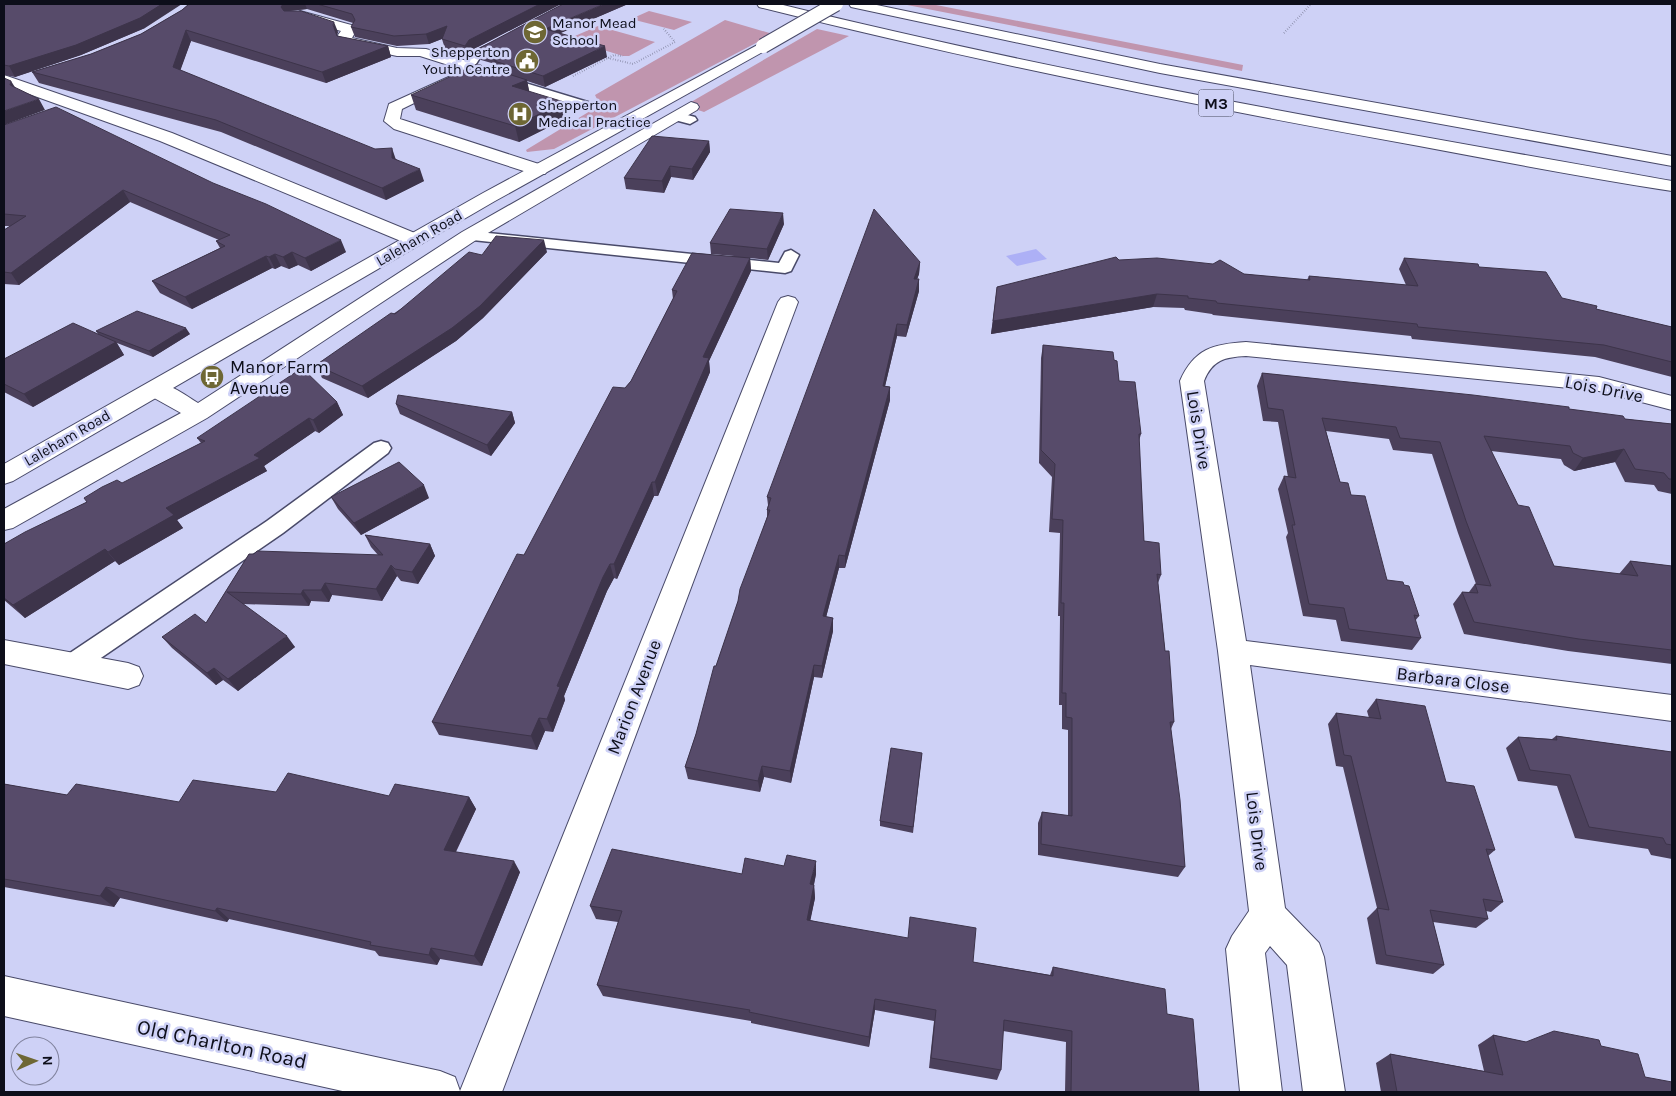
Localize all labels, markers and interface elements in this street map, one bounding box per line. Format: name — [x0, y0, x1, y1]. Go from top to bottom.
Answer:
place label: Manor Mead School — [552, 14, 637, 49]
school or university icon: Manor Mead School — [522, 19, 548, 45]
place label: Shepperton Youth Centre — [422, 43, 510, 78]
public building icon: Shepperton Youth Centre — [514, 48, 540, 74]
road number: M3 — [1198, 90, 1234, 116]
place label: Shepperton Medical Practice — [538, 96, 651, 131]
hospital icon: Shepperton Medical Practice — [507, 101, 533, 127]
street label: Laleham Road — [373, 206, 465, 270]
place label: Manor Farm Avenue — [230, 356, 329, 399]
bus stop icon: Manor Farm Avenue — [199, 364, 225, 390]
street label: Lois Drive — [1563, 371, 1645, 407]
street label: Lois Drive — [1182, 389, 1216, 471]
street label: Laleham Road — [21, 406, 113, 470]
street label: Marion Avenue — [602, 636, 666, 758]
street label: Barbara Close — [1395, 662, 1511, 698]
street label: Lois Drive — [1241, 790, 1273, 872]
street label: Old Charlton Road — [135, 1014, 309, 1074]
north arrow — [10, 1036, 60, 1086]
text: N — [39, 1055, 56, 1066]

